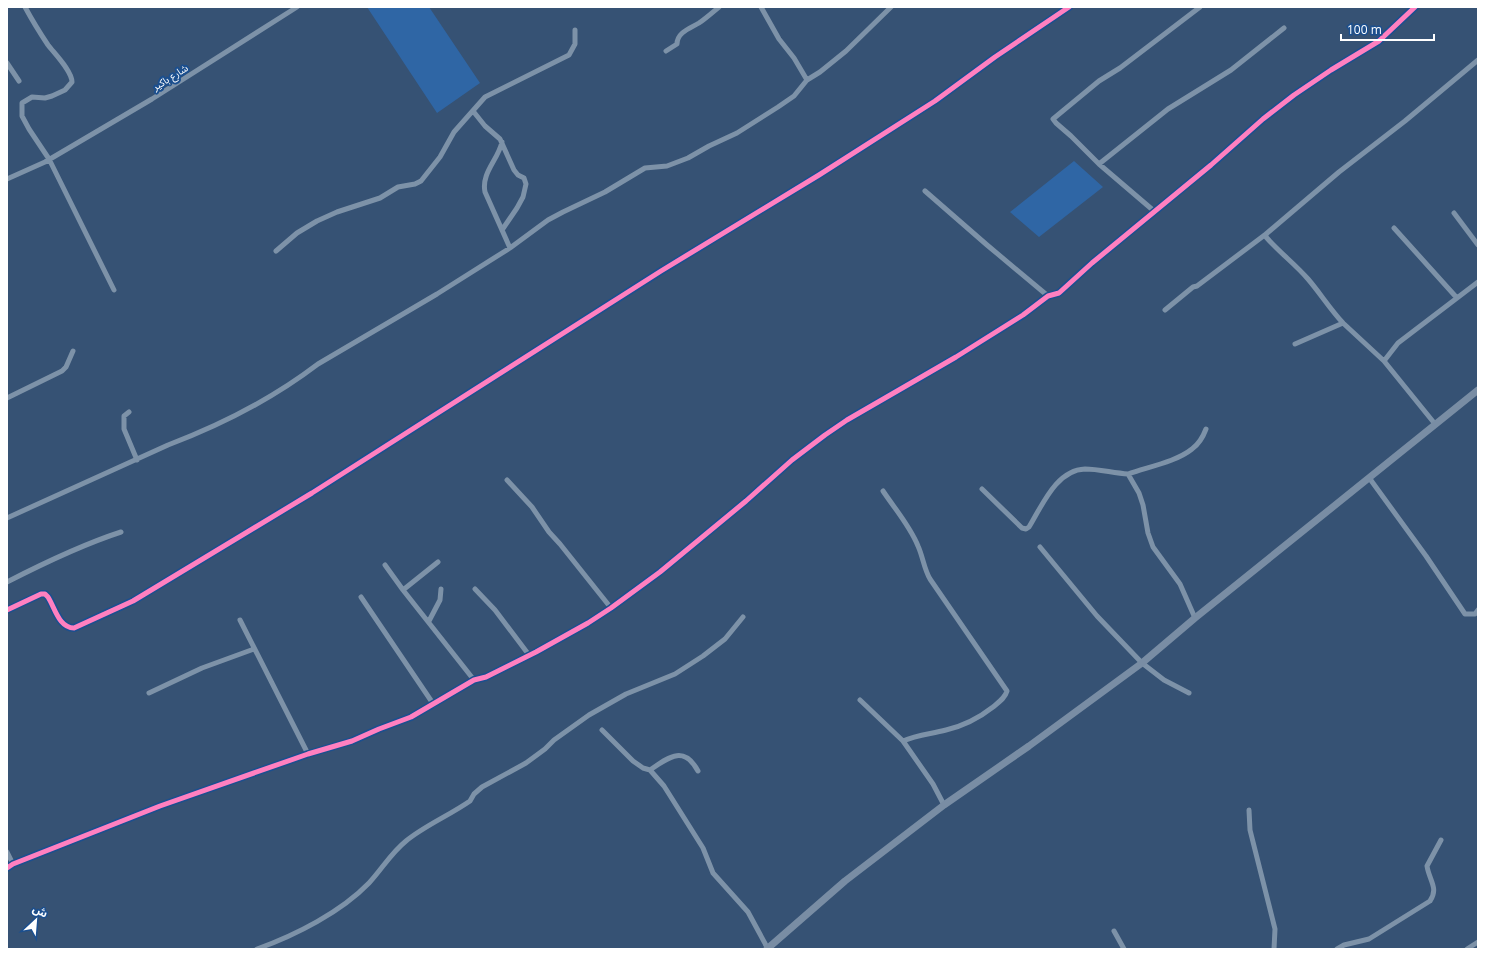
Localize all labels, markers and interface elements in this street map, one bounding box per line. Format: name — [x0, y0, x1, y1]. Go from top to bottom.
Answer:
scale bar — [1341, 16, 1434, 42]
text: 100 m — [1347, 21, 1382, 38]
street label: شارع باكير — [149, 61, 191, 95]
north arrow — [16, 900, 56, 940]
text: ش — [31, 901, 51, 921]

